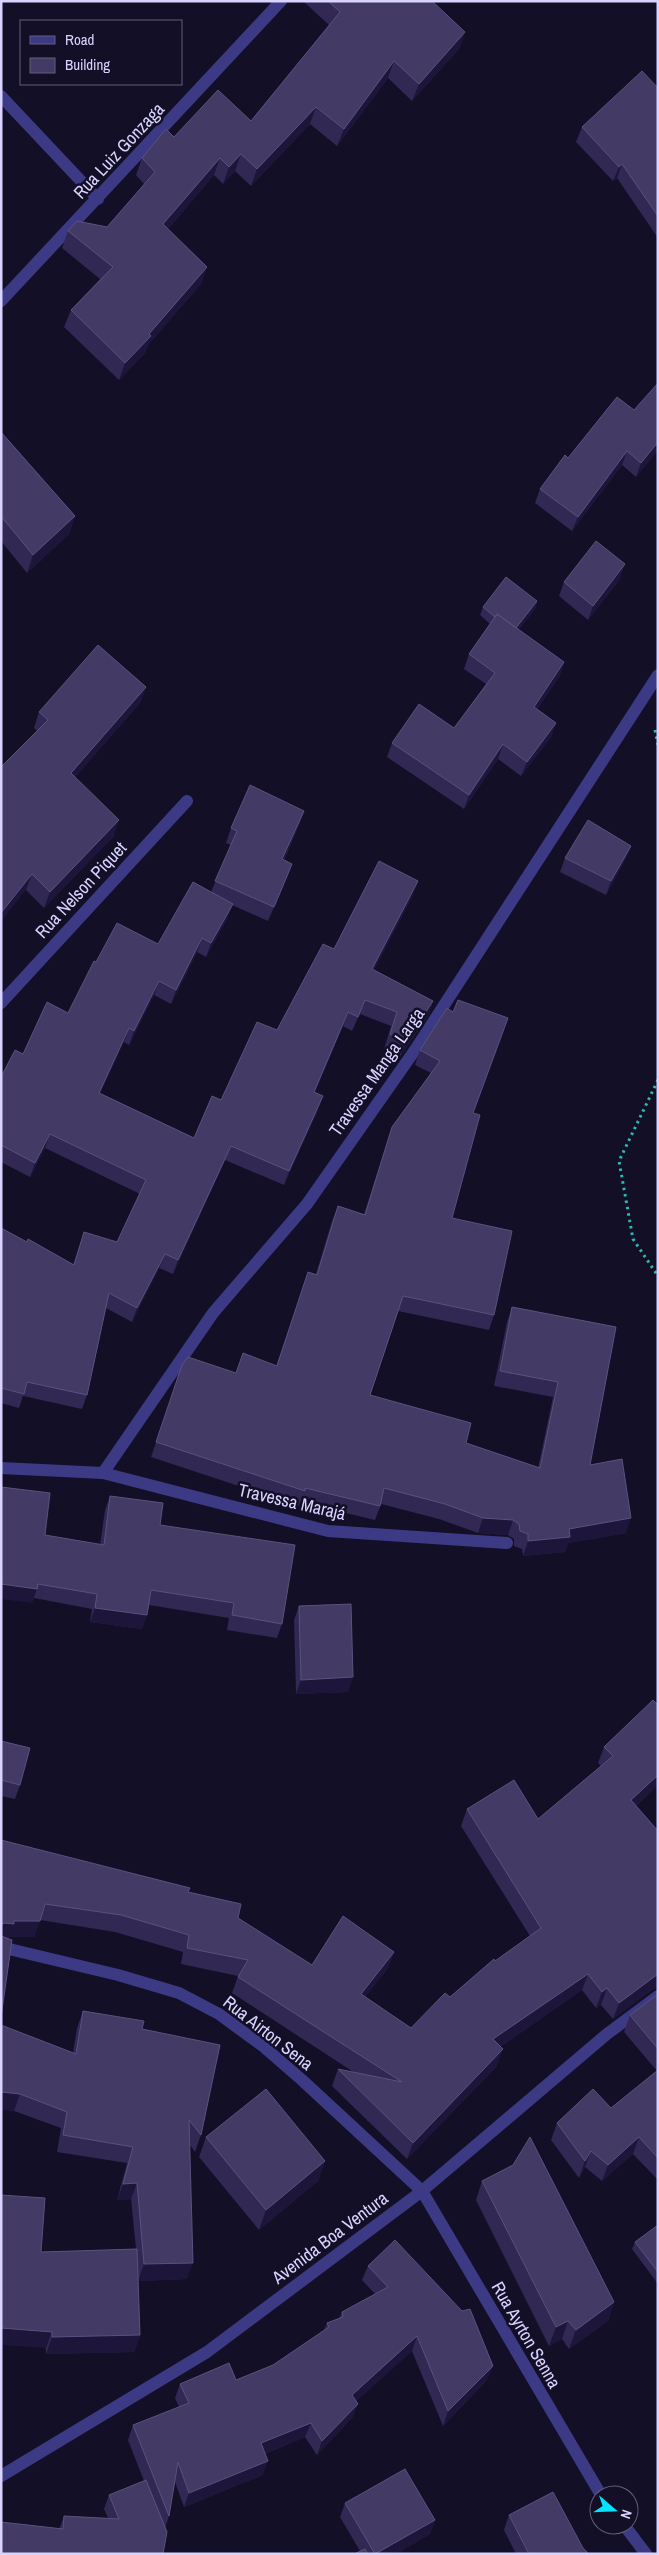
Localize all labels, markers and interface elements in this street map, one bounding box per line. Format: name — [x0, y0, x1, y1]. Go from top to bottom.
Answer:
legend — [20, 20, 182, 85]
text: Road — [65, 29, 94, 50]
text: Building — [65, 54, 110, 75]
street label: Rua Luiz Gonzaga — [68, 97, 170, 204]
street label: Rua Nelson Piquet — [29, 836, 132, 943]
street label: Travessa Manga Larga — [323, 1003, 430, 1141]
street label: Travessa Marajá — [236, 1477, 348, 1526]
street label: Rua Airton Sena — [218, 1989, 319, 2076]
street label: Avenida Boa Ventura — [266, 2186, 393, 2290]
street label: Rua Ayrton Senna — [486, 2277, 567, 2393]
north arrow — [589, 2485, 639, 2535]
text: N — [616, 2507, 636, 2521]

